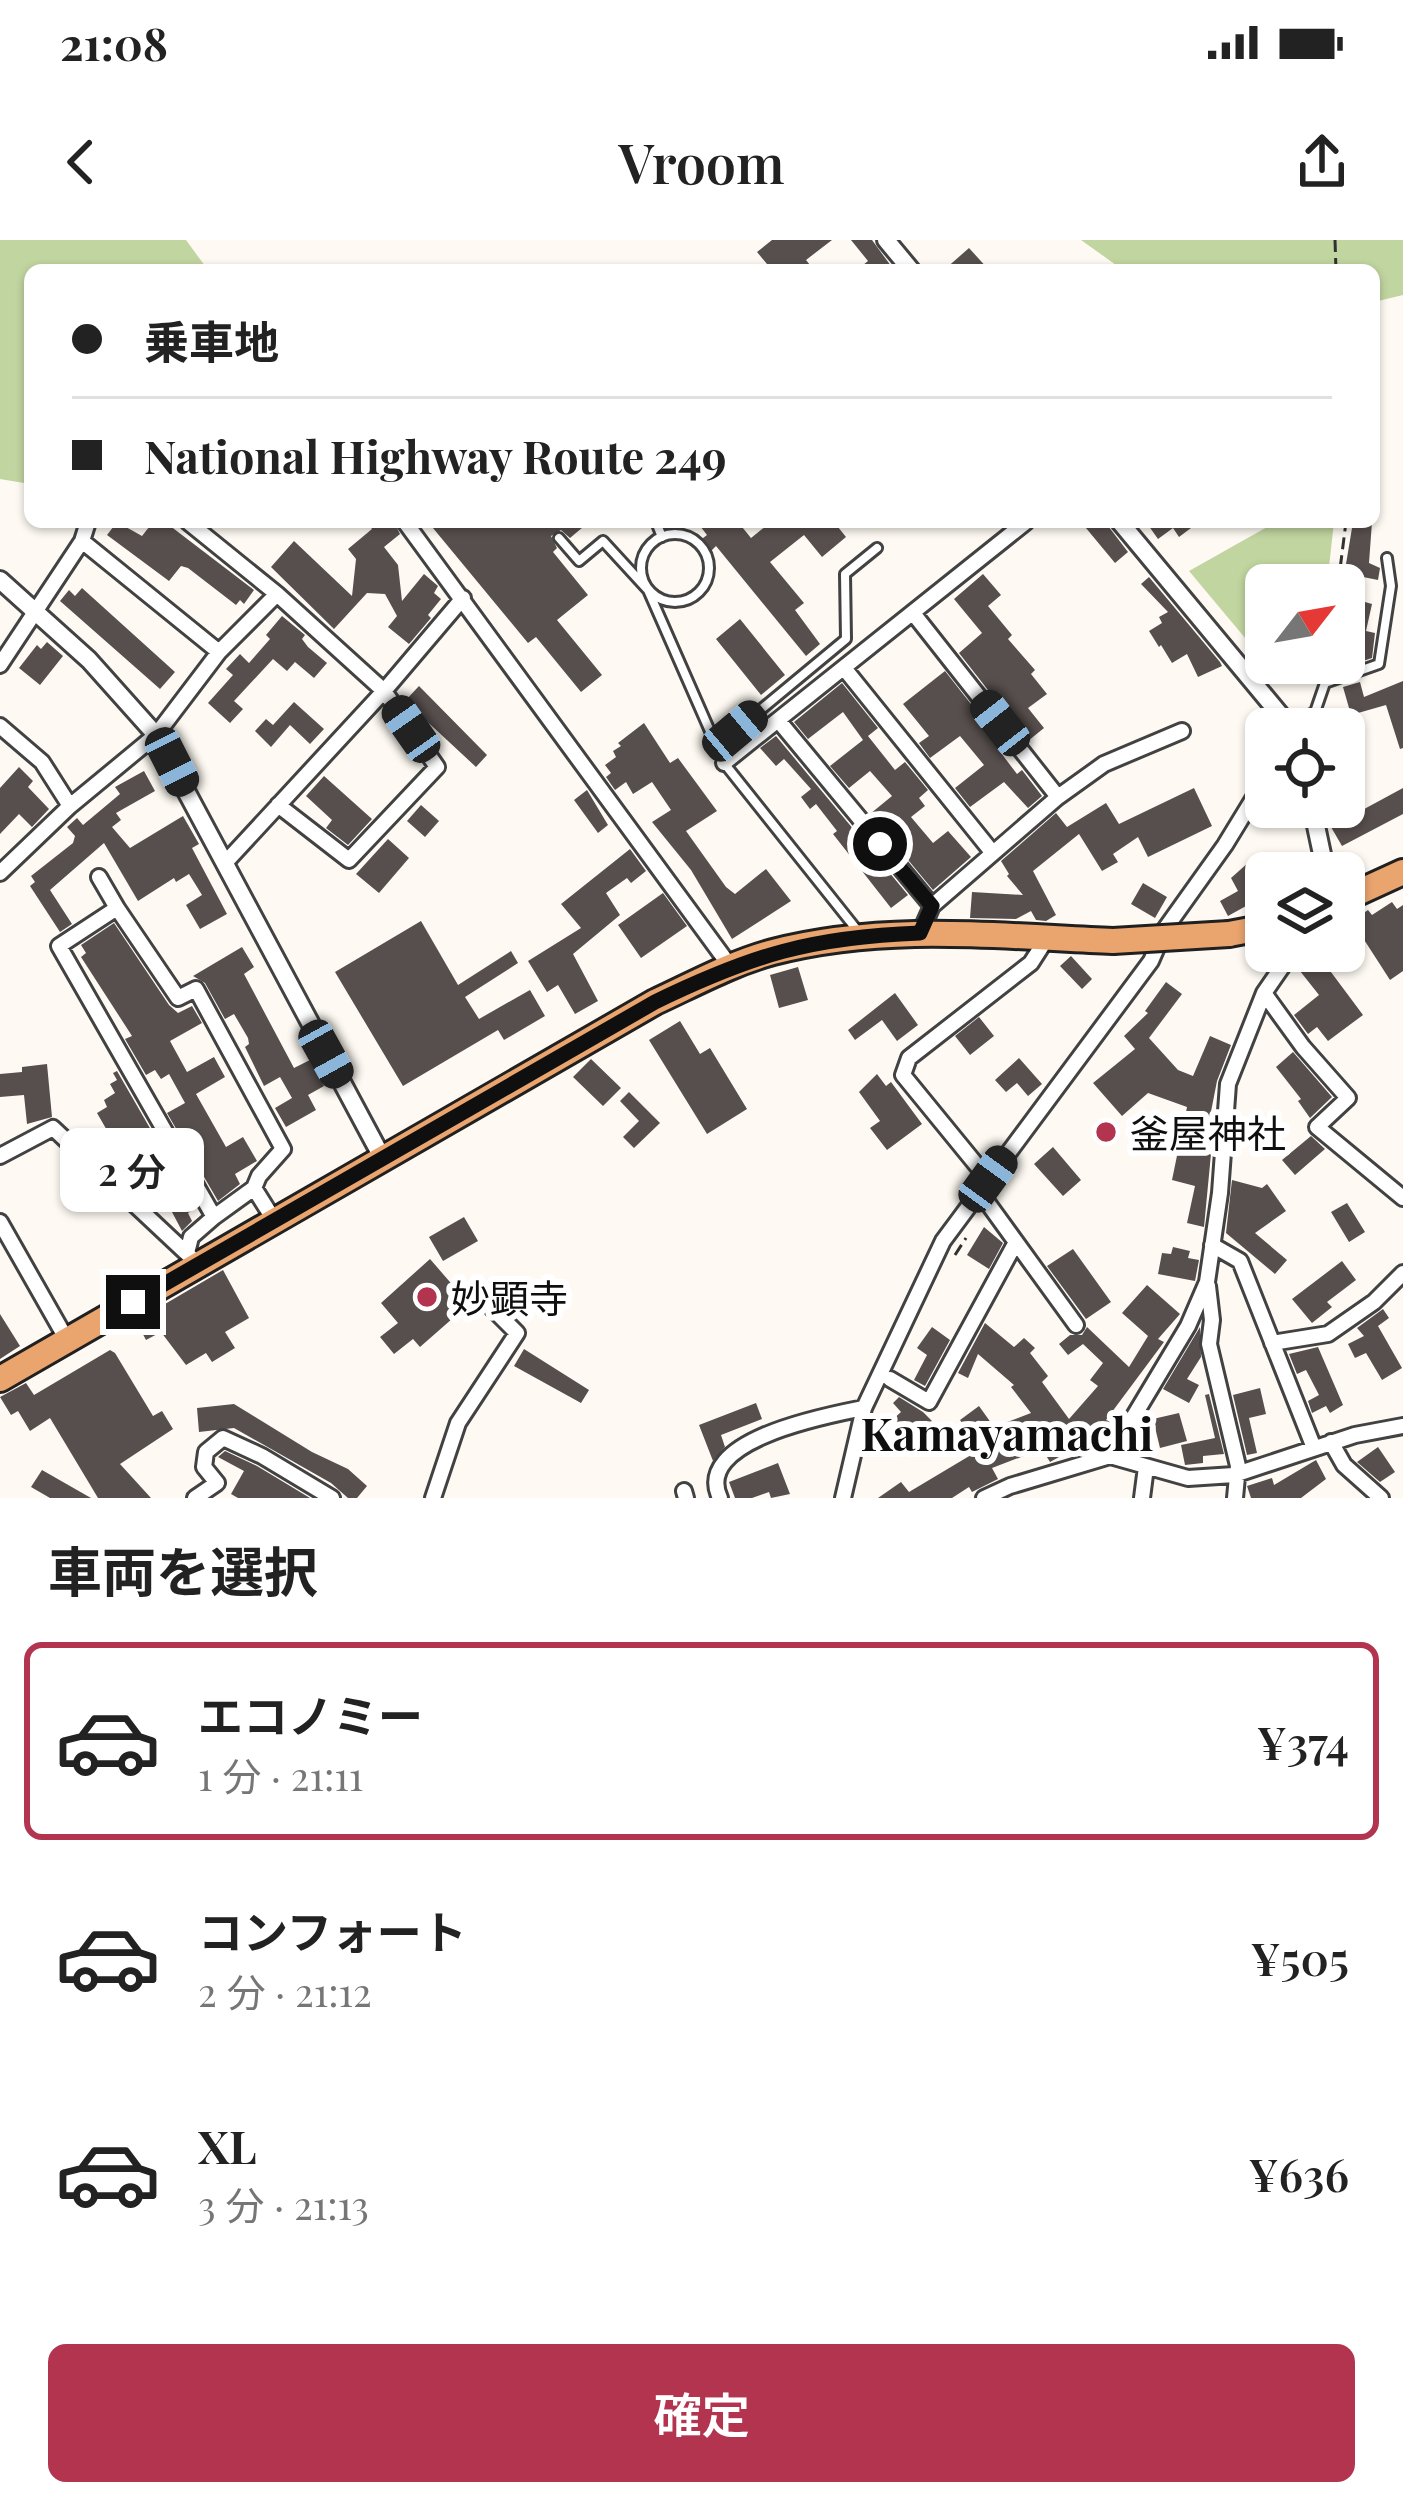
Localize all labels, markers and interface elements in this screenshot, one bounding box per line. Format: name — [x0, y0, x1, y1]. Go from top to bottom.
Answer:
text: 21:08 — [60, 12, 168, 72]
text: Vroom — [618, 126, 785, 198]
icon: back — [48, 129, 114, 195]
icon: share — [1289, 129, 1355, 195]
text: 乗車地 — [144, 310, 279, 370]
text: National Highway Route 249 — [144, 425, 727, 485]
north arrow — [1245, 564, 1365, 684]
map controls — [1245, 564, 1365, 972]
car — [964, 684, 1036, 762]
car — [376, 689, 446, 769]
car — [696, 694, 774, 768]
button: locate — [1245, 708, 1365, 828]
car — [140, 722, 204, 802]
route start — [853, 817, 907, 871]
button: layers — [1245, 852, 1365, 972]
car — [293, 1014, 359, 1094]
place label: 釜屋神社 — [1130, 1106, 1286, 1158]
marker: 釜屋神社 — [1093, 1119, 1119, 1145]
callout: 2 分 — [61, 1128, 205, 1212]
car — [952, 1139, 1024, 1219]
text: 2 分 — [98, 1144, 166, 1196]
place label: 妙顕寺 — [451, 1271, 568, 1323]
route end — [106, 1275, 160, 1329]
marker: 妙顕寺 — [414, 1284, 440, 1310]
district label: Kamayamachi — [860, 1402, 1154, 1462]
text: 車両を選択 — [48, 1534, 318, 1606]
text: エコノミー — [198, 1684, 423, 1744]
icon: car — [54, 1687, 162, 1795]
text: ¥374 — [1257, 1711, 1349, 1771]
text: 1 分 · 21:11 — [198, 1749, 363, 1801]
text: コンフォート — [198, 1900, 467, 1960]
icon: car — [54, 1903, 162, 2011]
text: ¥505 — [1251, 1927, 1349, 1987]
text: 2 分 · 21:12 — [198, 1965, 372, 2017]
text: XL — [198, 2115, 257, 2175]
icon: car — [54, 2119, 162, 2227]
text: ¥636 — [1248, 2143, 1349, 2203]
text: 3 分 · 21:13 — [198, 2178, 369, 2230]
button: 確定 — [48, 2344, 1355, 2482]

